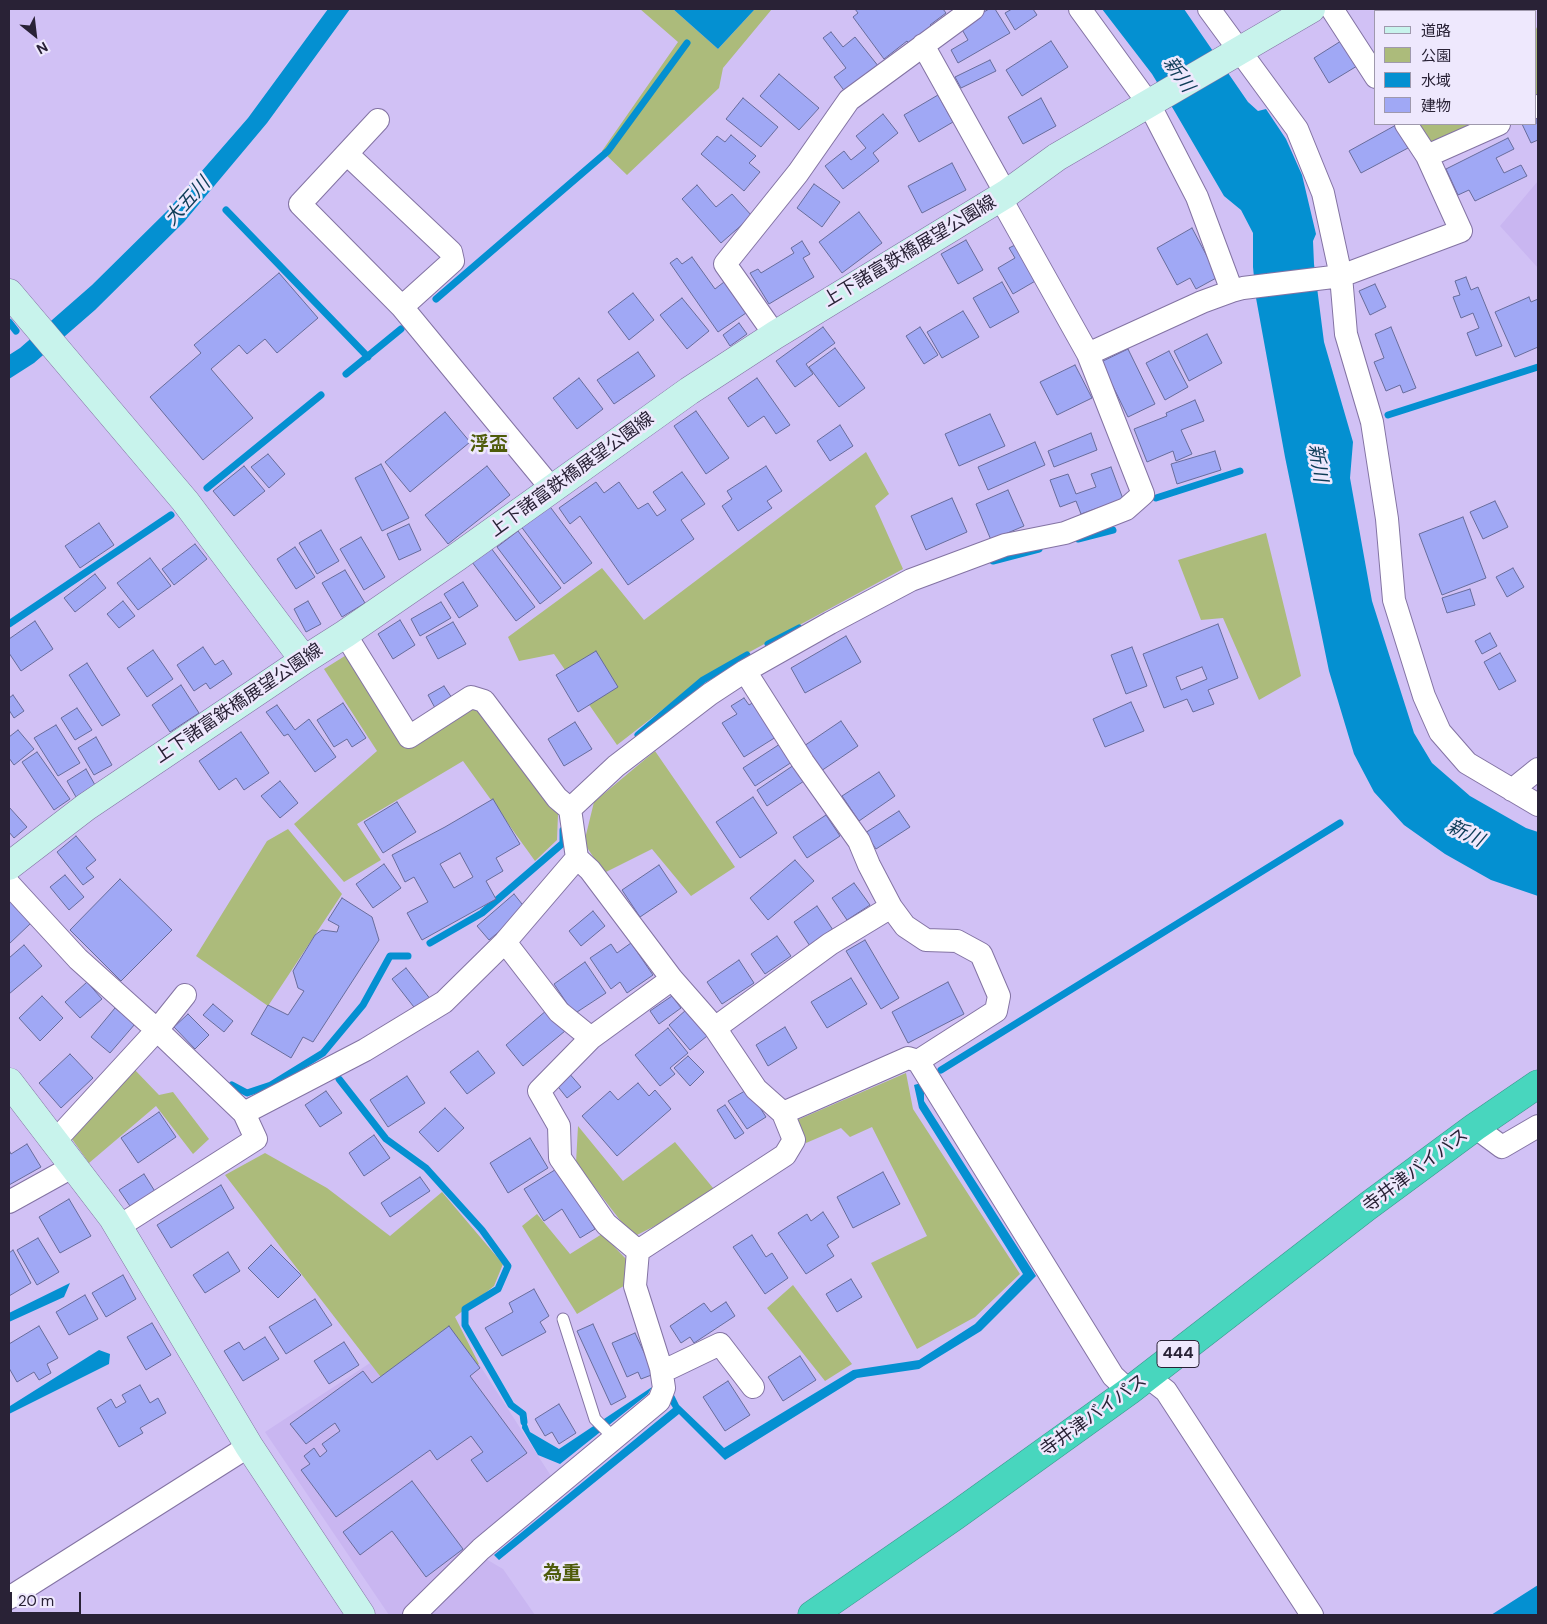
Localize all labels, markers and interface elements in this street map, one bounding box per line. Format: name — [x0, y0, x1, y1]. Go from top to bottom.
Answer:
north arrow — [10, 10, 60, 60]
legend — [1374, 10, 1537, 125]
text: 道路 — [1421, 21, 1451, 41]
text: N — [33, 38, 51, 58]
text: 公園 — [1421, 46, 1451, 66]
water label: 新川 — [1158, 53, 1198, 97]
text: 水域 — [1421, 71, 1451, 91]
text: 建物 — [1421, 96, 1451, 116]
water label: 大五川 — [160, 173, 216, 231]
street label: 上下諸富鉄橋展望公園線 — [820, 192, 1000, 312]
street label: 上下諸富鉄橋展望公園線 — [486, 408, 658, 542]
district label: 浮盃 — [470, 434, 508, 456]
water label: 新川 — [1303, 442, 1331, 484]
street label: 上下諸富鉄橋展望公園線 — [151, 640, 327, 768]
water label: 新川 — [1443, 815, 1487, 853]
street label: 寺井津バイパス — [1359, 1124, 1473, 1218]
road number: 444 — [1157, 1340, 1199, 1368]
street label: 寺井津バイパス — [1037, 1370, 1151, 1462]
district label: 為重 — [543, 1563, 581, 1585]
scale bar — [12, 1582, 84, 1614]
text: 20 m — [18, 1591, 54, 1611]

